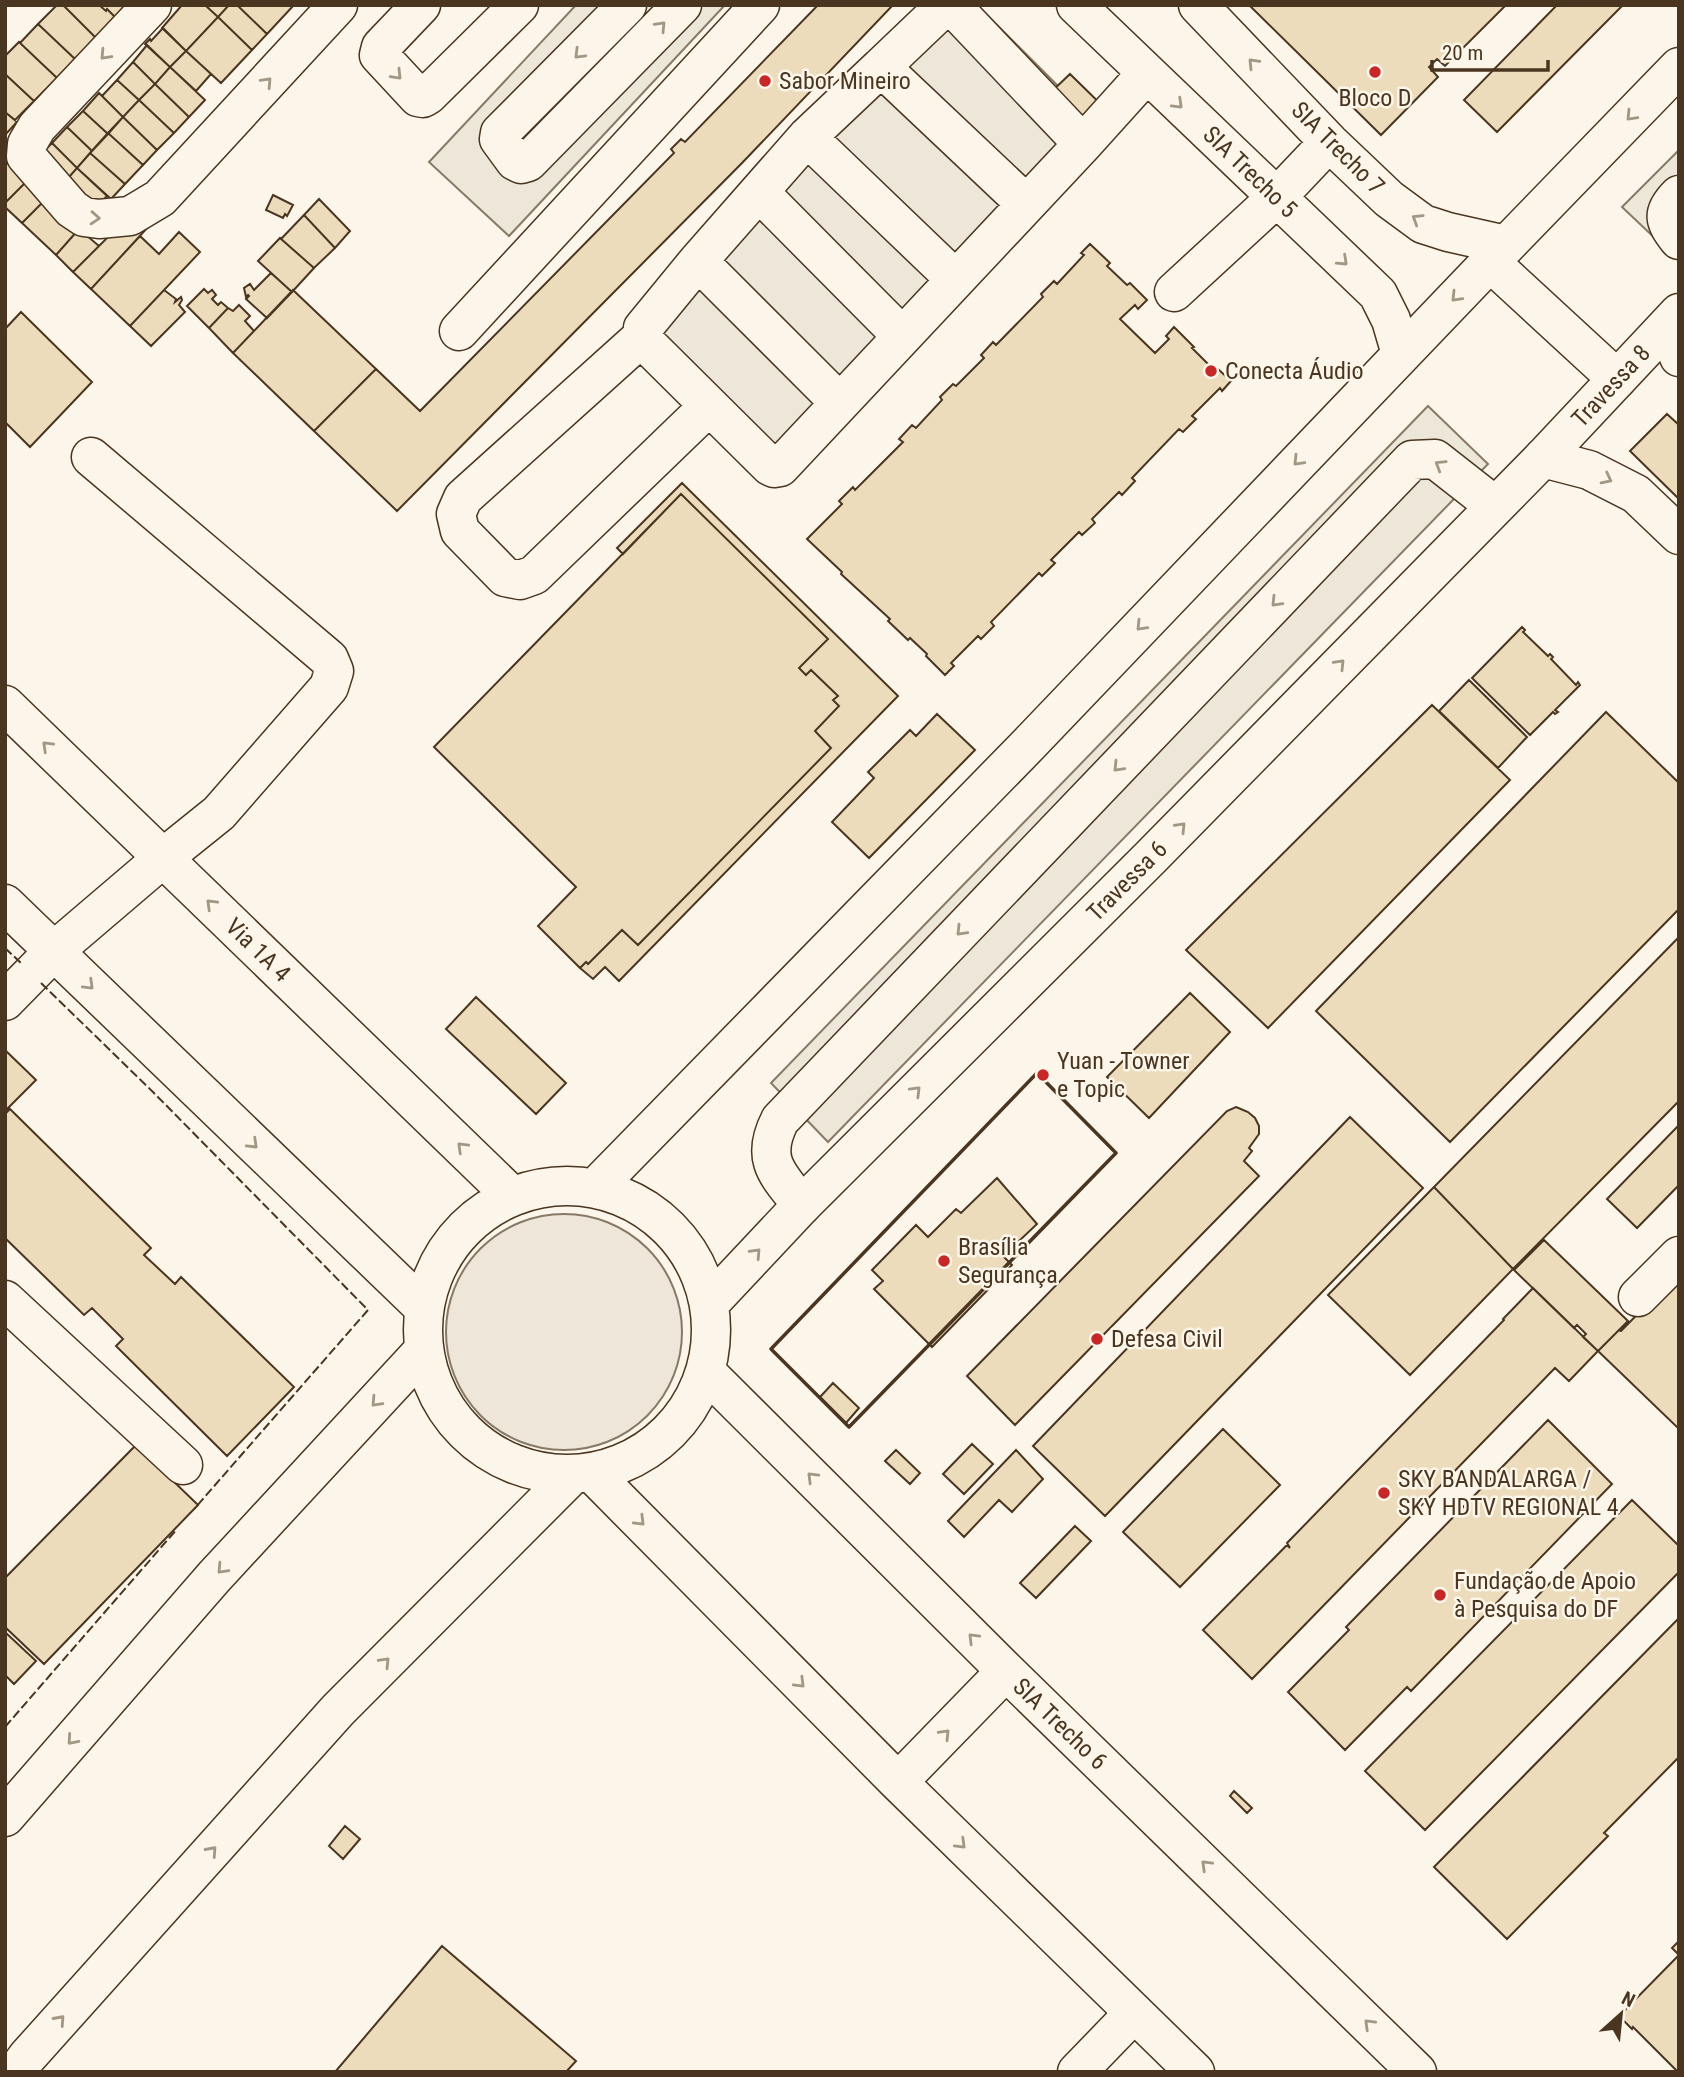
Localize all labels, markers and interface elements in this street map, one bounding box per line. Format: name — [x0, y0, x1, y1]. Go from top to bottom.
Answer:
one-way arrow — [653, 22, 665, 34]
scale bar — [1432, 28, 1548, 72]
text: 20 m — [1442, 41, 1483, 65]
one-way arrow — [575, 45, 588, 58]
one-way arrow — [100, 47, 113, 60]
one-way arrow — [1249, 58, 1262, 71]
marker: Bloco D — [1367, 64, 1383, 80]
one-way arrow — [388, 67, 401, 80]
place label: Sabor Mineiro — [779, 67, 911, 95]
marker: Sabor Mineiro — [757, 73, 773, 89]
one-way arrow — [259, 77, 271, 90]
place label: Bloco D — [1339, 84, 1412, 112]
one-way arrow — [1170, 95, 1183, 108]
street label: SIA Trecho 7 — [1286, 96, 1390, 200]
one-way arrow — [1627, 108, 1640, 121]
street label: SIA Trecho 5 — [1197, 120, 1303, 224]
one-way arrow — [90, 210, 101, 225]
one-way arrow — [1412, 215, 1425, 228]
one-way arrow — [1335, 252, 1348, 265]
one-way arrow — [1451, 289, 1464, 302]
street label: Travessa 8 — [1566, 339, 1656, 433]
place label: Conecta Áudio — [1225, 357, 1364, 385]
marker: Conecta Áudio — [1203, 363, 1219, 379]
one-way arrow — [1294, 453, 1307, 466]
one-way arrow — [1435, 460, 1448, 473]
one-way arrow — [1600, 471, 1612, 484]
one-way arrow — [1271, 594, 1284, 607]
one-way arrow — [1137, 618, 1150, 631]
one-way arrow — [1332, 660, 1344, 672]
one-way arrow — [42, 741, 55, 754]
one-way arrow — [1114, 758, 1127, 771]
one-way arrow — [1173, 823, 1185, 835]
street label: Travessa 6 — [1081, 835, 1173, 927]
one-way arrow — [206, 899, 219, 912]
street label: Via 1A 4 — [220, 912, 296, 988]
one-way arrow — [956, 923, 969, 936]
one-way arrow — [81, 977, 94, 990]
place label: Yuan - Towner e Topic — [1057, 1047, 1190, 1103]
marker: Yuan - Towner e Topic — [1035, 1067, 1051, 1083]
one-way arrow — [907, 1087, 920, 1100]
one-way arrow — [245, 1135, 258, 1148]
one-way arrow — [457, 1143, 470, 1156]
place label: Brasília Segurança — [958, 1233, 1058, 1289]
one-way arrow — [748, 1248, 761, 1261]
marker: Brasília Segurança — [936, 1253, 952, 1269]
place label: Defesa Civil — [1111, 1325, 1223, 1353]
marker: Defesa Civil — [1089, 1331, 1105, 1347]
one-way arrow — [372, 1394, 384, 1407]
place label: SKY BANDALARGA / SKY HDTV REGIONAL 4 — [1398, 1465, 1619, 1521]
one-way arrow — [807, 1472, 820, 1485]
marker: SKY BANDALARGA / SKY HDTV REGIONAL 4 — [1376, 1485, 1392, 1501]
one-way arrow — [632, 1513, 645, 1526]
one-way arrow — [218, 1561, 230, 1574]
place label: Fundação de Apoio à Pesquisa do DF — [1454, 1567, 1636, 1623]
marker: Fundação de Apoio à Pesquisa do DF — [1432, 1587, 1448, 1603]
one-way arrow — [968, 1633, 981, 1646]
one-way arrow — [377, 1657, 390, 1670]
street label: SIA Trecho 6 — [1007, 1672, 1113, 1776]
one-way arrow — [792, 1675, 804, 1687]
one-way arrow — [937, 1729, 950, 1742]
one-way arrow — [68, 1732, 80, 1745]
one-way arrow — [953, 1835, 966, 1848]
one-way arrow — [204, 1846, 216, 1859]
one-way arrow — [1201, 1861, 1214, 1874]
north arrow — [1586, 1979, 1656, 2049]
text: N — [1618, 1986, 1639, 2012]
one-way arrow — [52, 2015, 64, 2028]
one-way arrow — [1364, 2020, 1377, 2033]

